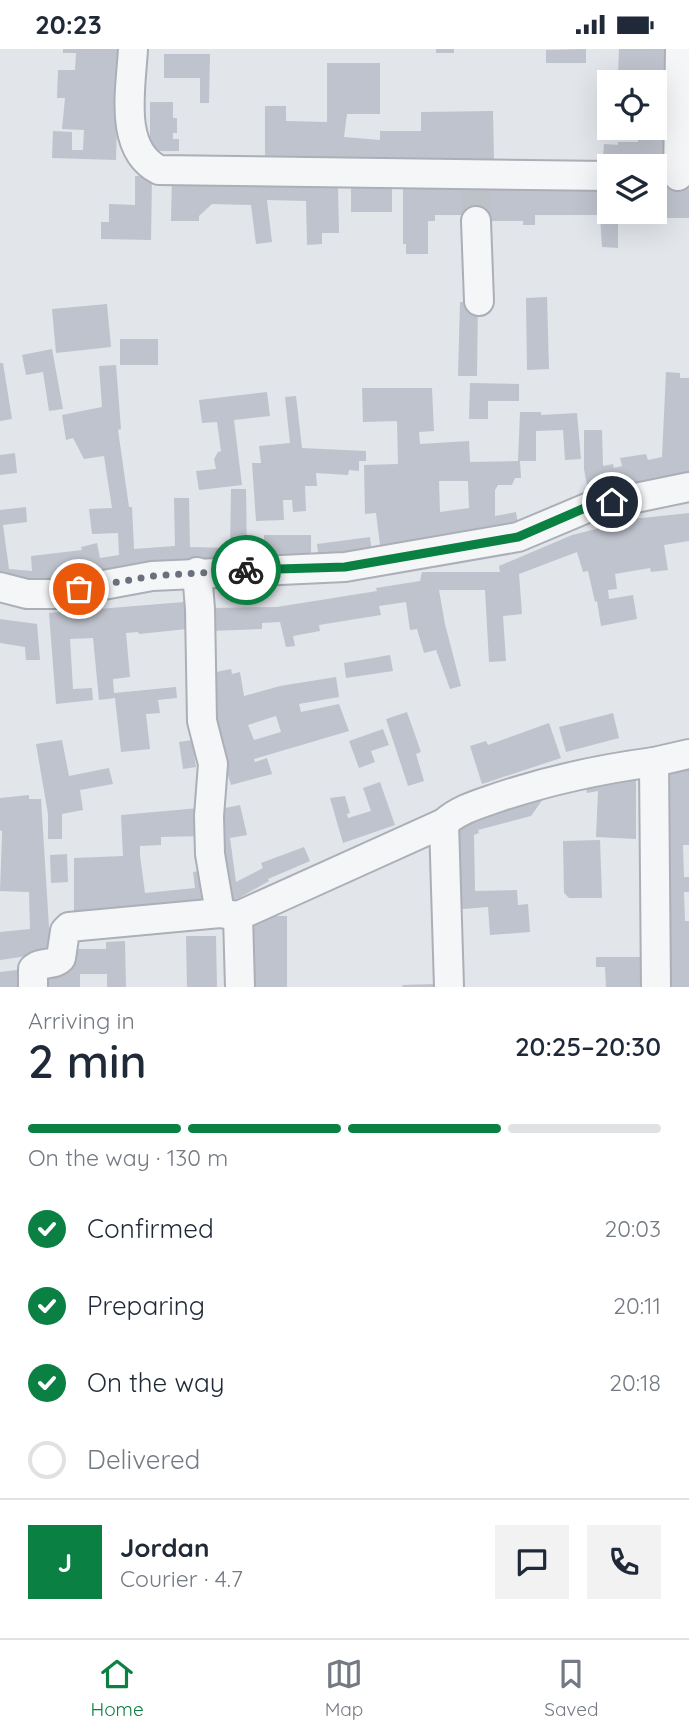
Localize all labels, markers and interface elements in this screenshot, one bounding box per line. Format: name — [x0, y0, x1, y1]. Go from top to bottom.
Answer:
text: 20:23 — [35, 8, 102, 41]
map controls — [597, 70, 667, 224]
button: locate — [597, 70, 667, 140]
button: layers — [597, 154, 667, 224]
pin — [582, 472, 642, 532]
icon: home — [593, 483, 631, 521]
courier — [211, 535, 281, 605]
icon: bike — [227, 551, 265, 589]
pin — [49, 559, 109, 619]
icon: bag — [60, 570, 98, 608]
text: Arriving in — [28, 1006, 135, 1035]
text: 20:25–20:30 — [515, 1030, 661, 1063]
text: 2 min — [28, 1032, 147, 1090]
text: On the way · 130 m — [28, 1143, 228, 1172]
icon: check — [28, 1210, 66, 1248]
text: Confirmed — [87, 1212, 214, 1245]
text: 20:03 — [605, 1214, 661, 1243]
icon: check — [28, 1287, 66, 1325]
text: Preparing — [87, 1289, 205, 1322]
text: 20:11 — [613, 1291, 661, 1320]
icon: check — [28, 1364, 66, 1402]
text: On the way — [87, 1366, 225, 1399]
text: 20:18 — [609, 1368, 661, 1397]
text: Delivered — [87, 1443, 200, 1476]
button: chat — [495, 1525, 569, 1599]
button: phone — [587, 1525, 661, 1599]
text: Jordan — [120, 1531, 209, 1564]
text: J — [58, 1546, 72, 1579]
text: Courier · 4.7 — [120, 1564, 243, 1593]
tab: Home — [90, 1655, 144, 1721]
tab: Map — [325, 1655, 363, 1721]
tab: Saved — [544, 1655, 599, 1721]

